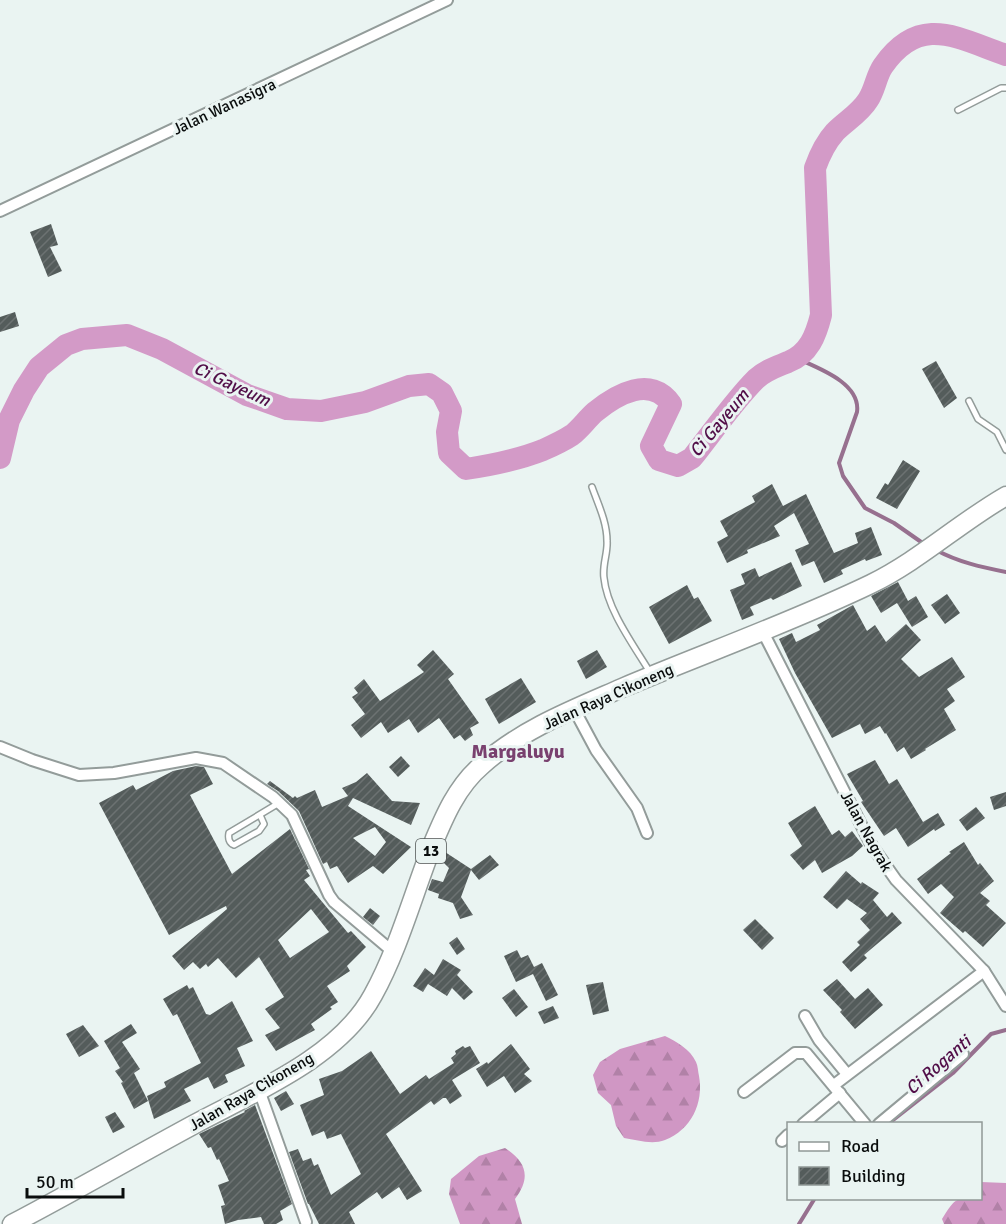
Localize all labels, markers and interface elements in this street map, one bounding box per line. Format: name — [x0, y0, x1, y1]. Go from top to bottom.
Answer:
street label: Jalan Wanasigra — [170, 74, 279, 140]
water label: Ci Gayeum — [190, 357, 274, 411]
water label: Ci Gayeum — [684, 384, 754, 461]
street label: Jalan Raya Cikoneng — [540, 659, 677, 735]
district label: Margaluyu — [471, 739, 565, 764]
street label: Jalan Nagrak — [836, 788, 897, 875]
road number: 13 — [416, 839, 446, 863]
water label: Ci Roganti — [901, 1029, 977, 1099]
street label: Jalan Raya Cikoneng — [186, 1048, 317, 1136]
legend — [787, 1122, 982, 1200]
text: Road — [841, 1135, 880, 1157]
scale bar — [27, 1161, 123, 1199]
text: Building — [841, 1165, 905, 1187]
text: 50 m — [36, 1171, 74, 1193]

